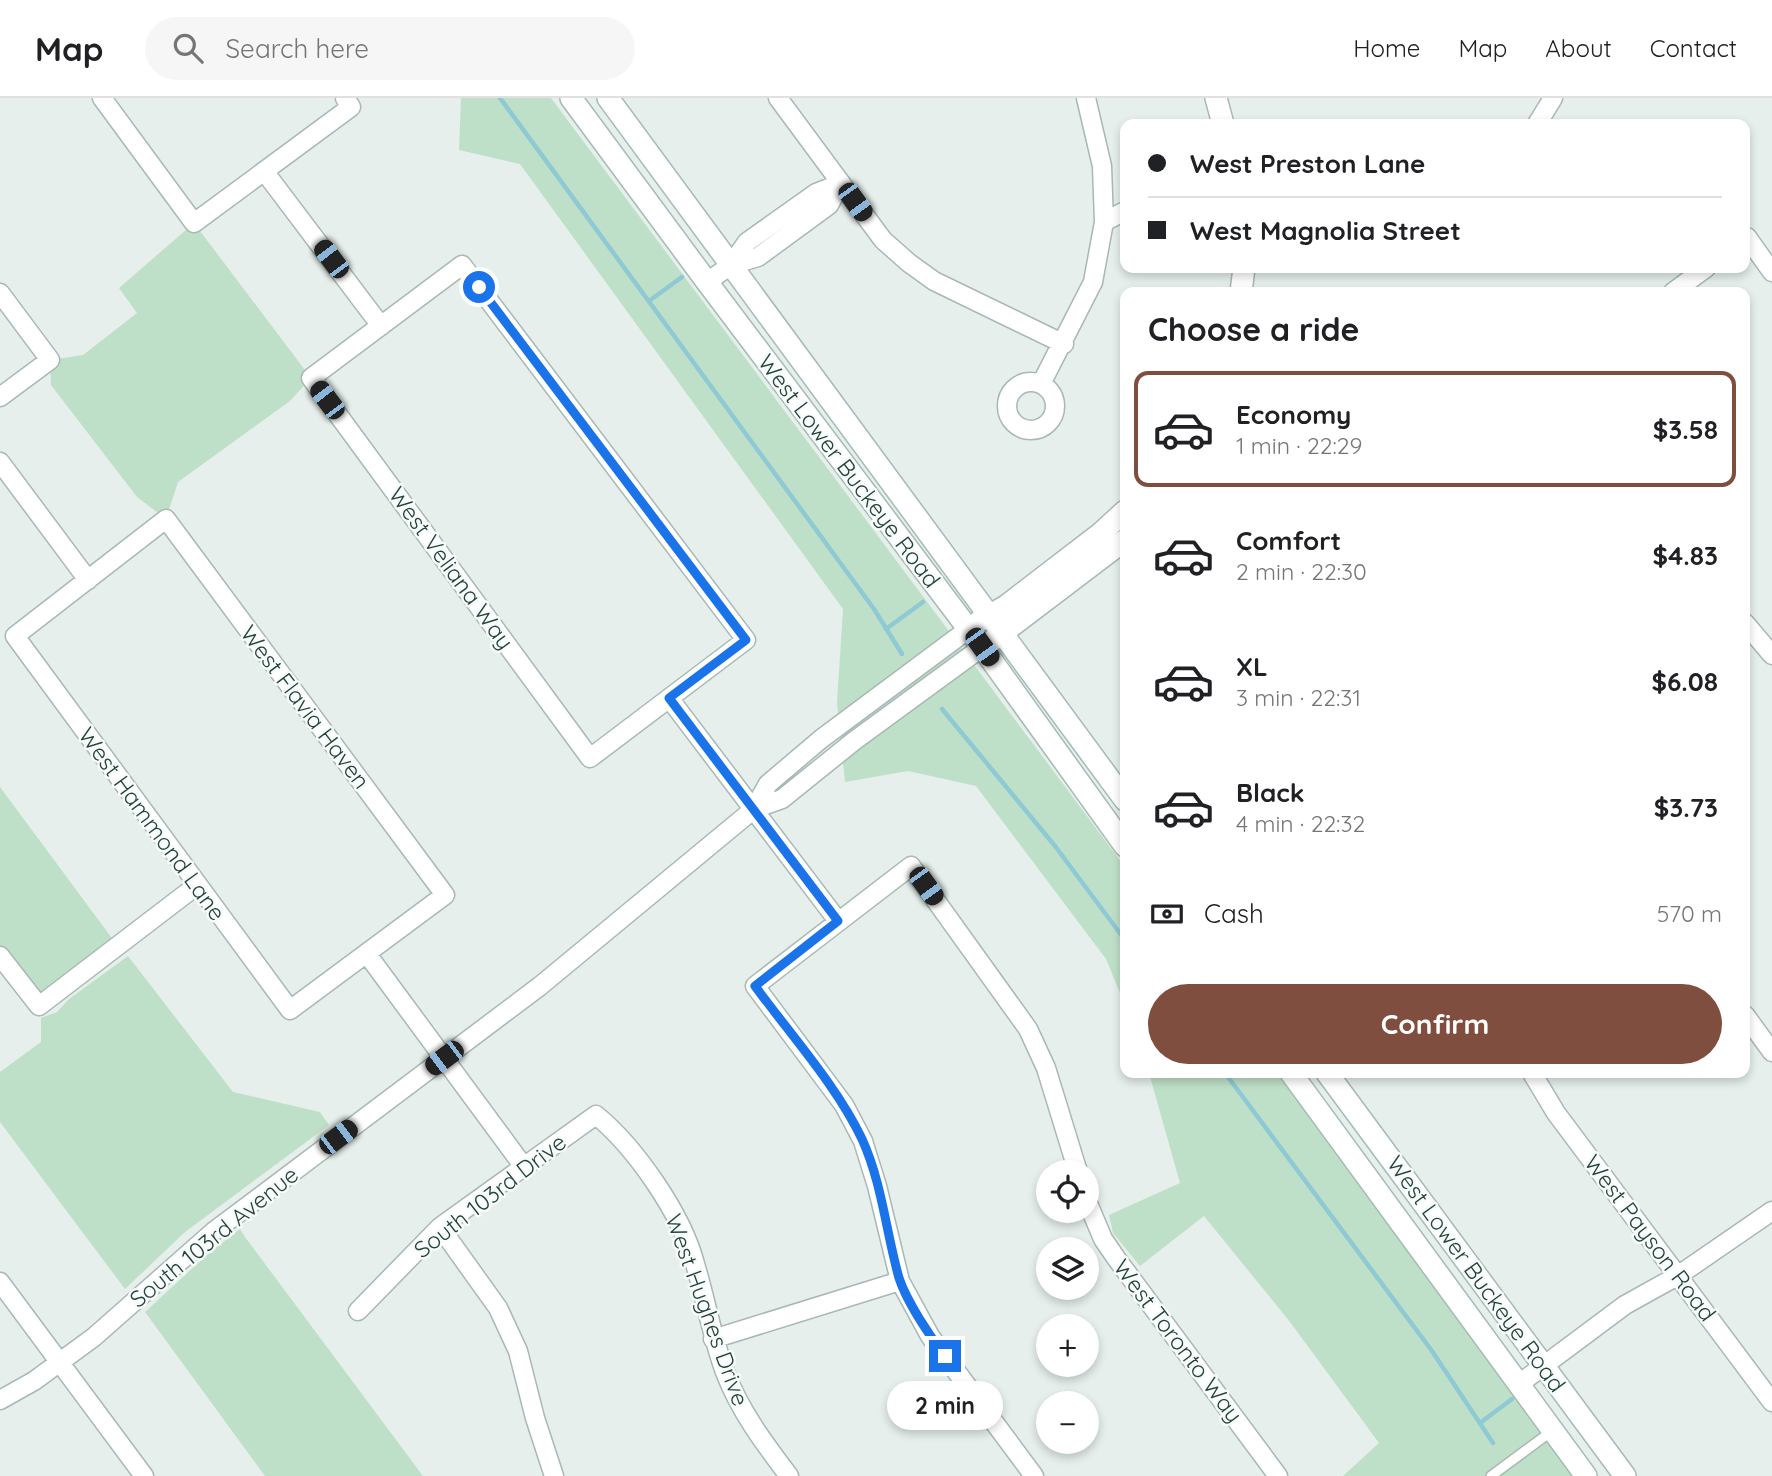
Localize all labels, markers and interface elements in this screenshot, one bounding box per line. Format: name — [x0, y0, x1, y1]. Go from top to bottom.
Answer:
search box — [145, 17, 635, 80]
text: Map — [35, 28, 103, 69]
icon: search — [169, 29, 207, 67]
text: Search here — [225, 32, 369, 65]
text: Home — [1353, 33, 1420, 63]
text: Map — [1458, 33, 1507, 63]
text: About — [1545, 33, 1612, 63]
text: Contact — [1650, 33, 1737, 63]
text: West Preston Lane — [1190, 147, 1425, 180]
car — [835, 179, 876, 225]
text: West Magnolia Street — [1190, 214, 1461, 247]
car — [310, 236, 353, 282]
route start — [463, 271, 495, 303]
text: Choose a ride — [1148, 309, 1360, 349]
street label: West Lower Buckeye Road — [752, 348, 947, 593]
car — [306, 377, 349, 423]
icon: car — [1152, 398, 1215, 461]
text: Economy — [1236, 398, 1351, 431]
text: $3.58 — [1653, 413, 1718, 446]
text: 1 min · 22:29 — [1236, 431, 1362, 460]
street label: West Veliana Way — [383, 481, 520, 655]
icon: car — [1152, 524, 1215, 587]
text: Comfort — [1236, 524, 1341, 557]
text: $4.83 — [1653, 539, 1718, 572]
text: 2 min · 22:30 — [1236, 557, 1367, 586]
street label: West Flavia Haven — [234, 619, 376, 794]
car — [962, 624, 1003, 670]
icon: car — [1152, 650, 1215, 713]
text: XL — [1236, 650, 1268, 683]
text: $6.08 — [1651, 665, 1718, 698]
text: 3 min · 22:31 — [1236, 683, 1361, 712]
street label: West Hammond Lane — [72, 721, 232, 926]
icon: car — [1152, 776, 1215, 839]
text: Black — [1236, 776, 1305, 809]
text: $3.73 — [1654, 791, 1718, 824]
text: 4 min · 22:32 — [1236, 809, 1365, 838]
car — [906, 863, 947, 909]
icon: cash — [1148, 895, 1186, 933]
text: Cash — [1204, 897, 1264, 930]
text: 570 m — [1657, 899, 1722, 928]
button: Confirm — [1148, 984, 1722, 1064]
car — [421, 1037, 468, 1079]
car — [315, 1116, 362, 1158]
street label: South 103rd Drive — [408, 1127, 572, 1264]
street label: West Payson Road — [1578, 1149, 1723, 1327]
street label: West Lower Buckeye Road — [1381, 1150, 1572, 1398]
street label: South 103rd Avenue — [124, 1160, 304, 1313]
map controls — [1036, 1160, 1099, 1454]
button: locate — [1036, 1160, 1099, 1223]
street label: West Hughes Drive — [659, 1210, 756, 1410]
button: layers — [1036, 1237, 1099, 1300]
street label: West Toronto Way — [1107, 1253, 1249, 1428]
button: + — [1036, 1314, 1099, 1377]
route end — [929, 1340, 961, 1372]
callout: 2 min — [887, 1380, 1003, 1430]
text: 2 min — [915, 1391, 975, 1420]
button: − — [1036, 1391, 1099, 1454]

